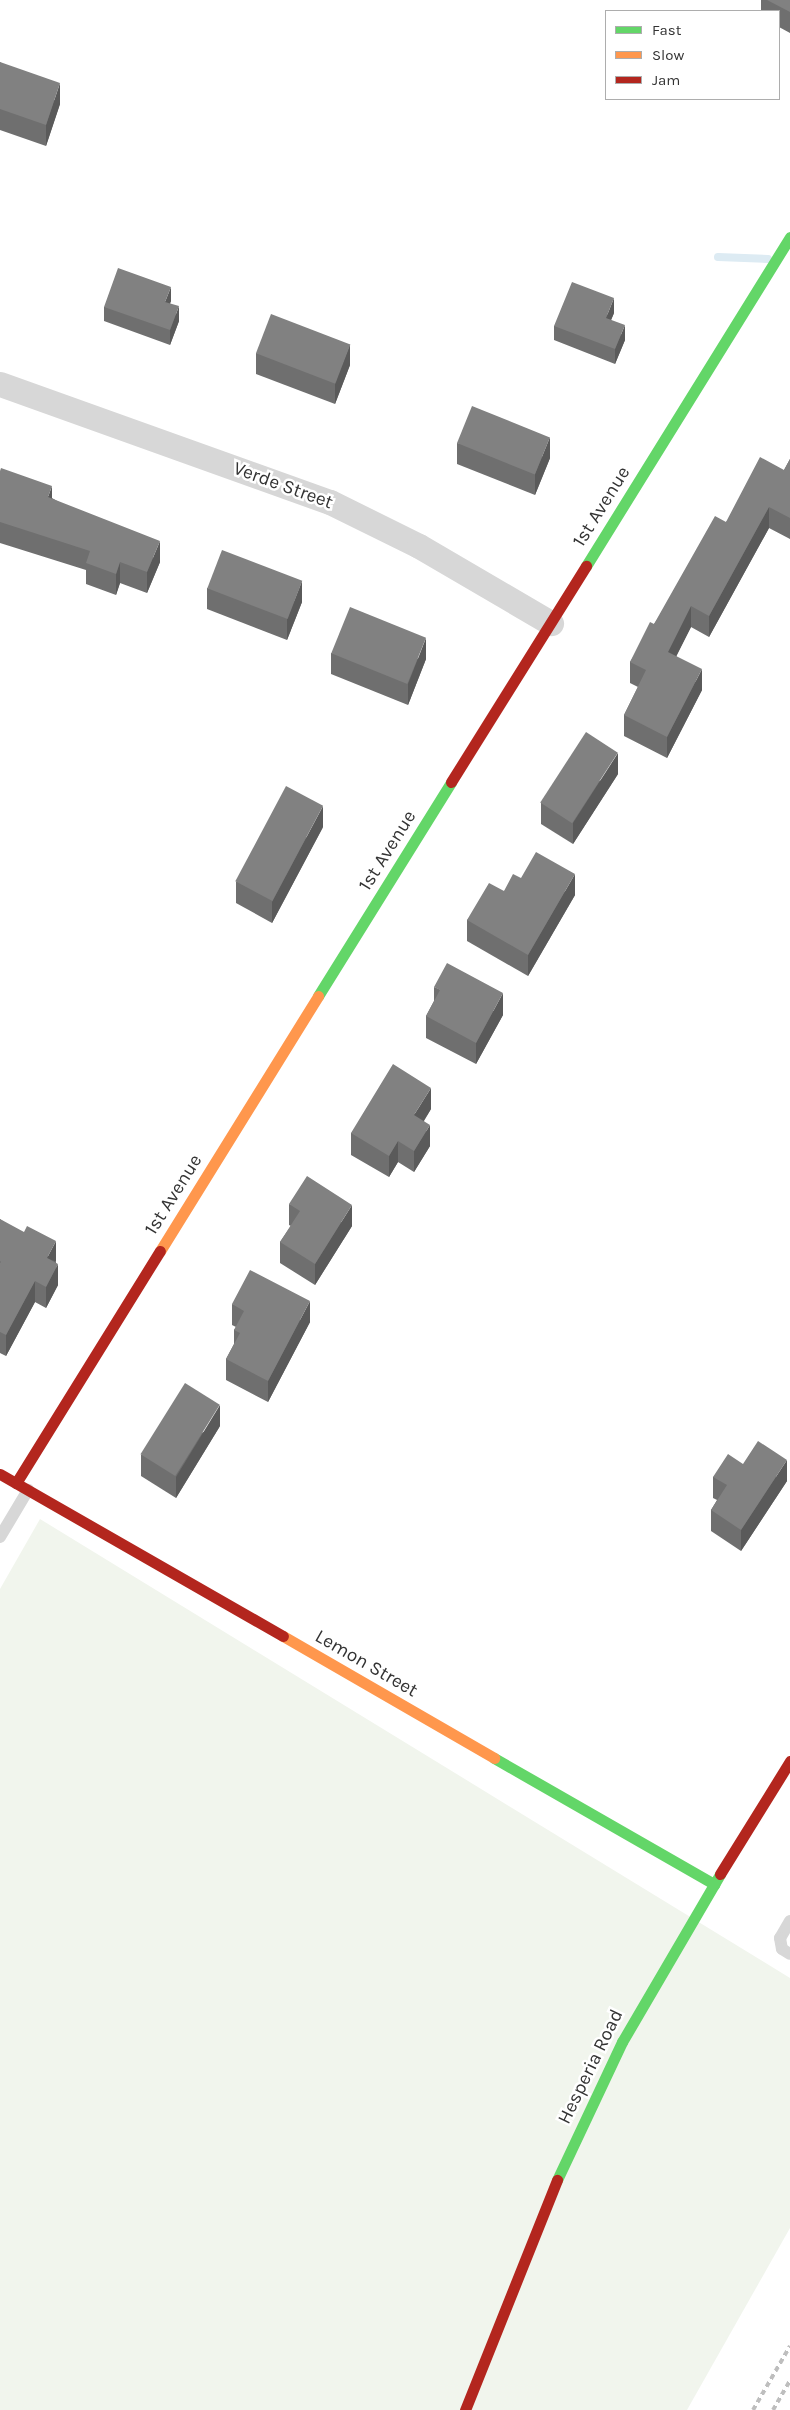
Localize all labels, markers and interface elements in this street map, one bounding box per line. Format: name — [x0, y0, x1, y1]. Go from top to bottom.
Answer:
legend — [605, 10, 780, 100]
text: Fast — [652, 21, 681, 39]
text: Slow — [652, 46, 684, 64]
text: Jam — [652, 71, 680, 89]
street label: Verde Street — [230, 457, 336, 515]
street label: 1st Avenue — [568, 463, 636, 551]
street label: 1st Avenue — [354, 807, 422, 895]
street label: 1st Avenue — [140, 1151, 208, 1239]
street label: Lemon Street — [311, 1625, 421, 1703]
street label: Hesperia Road — [553, 2006, 629, 2128]

